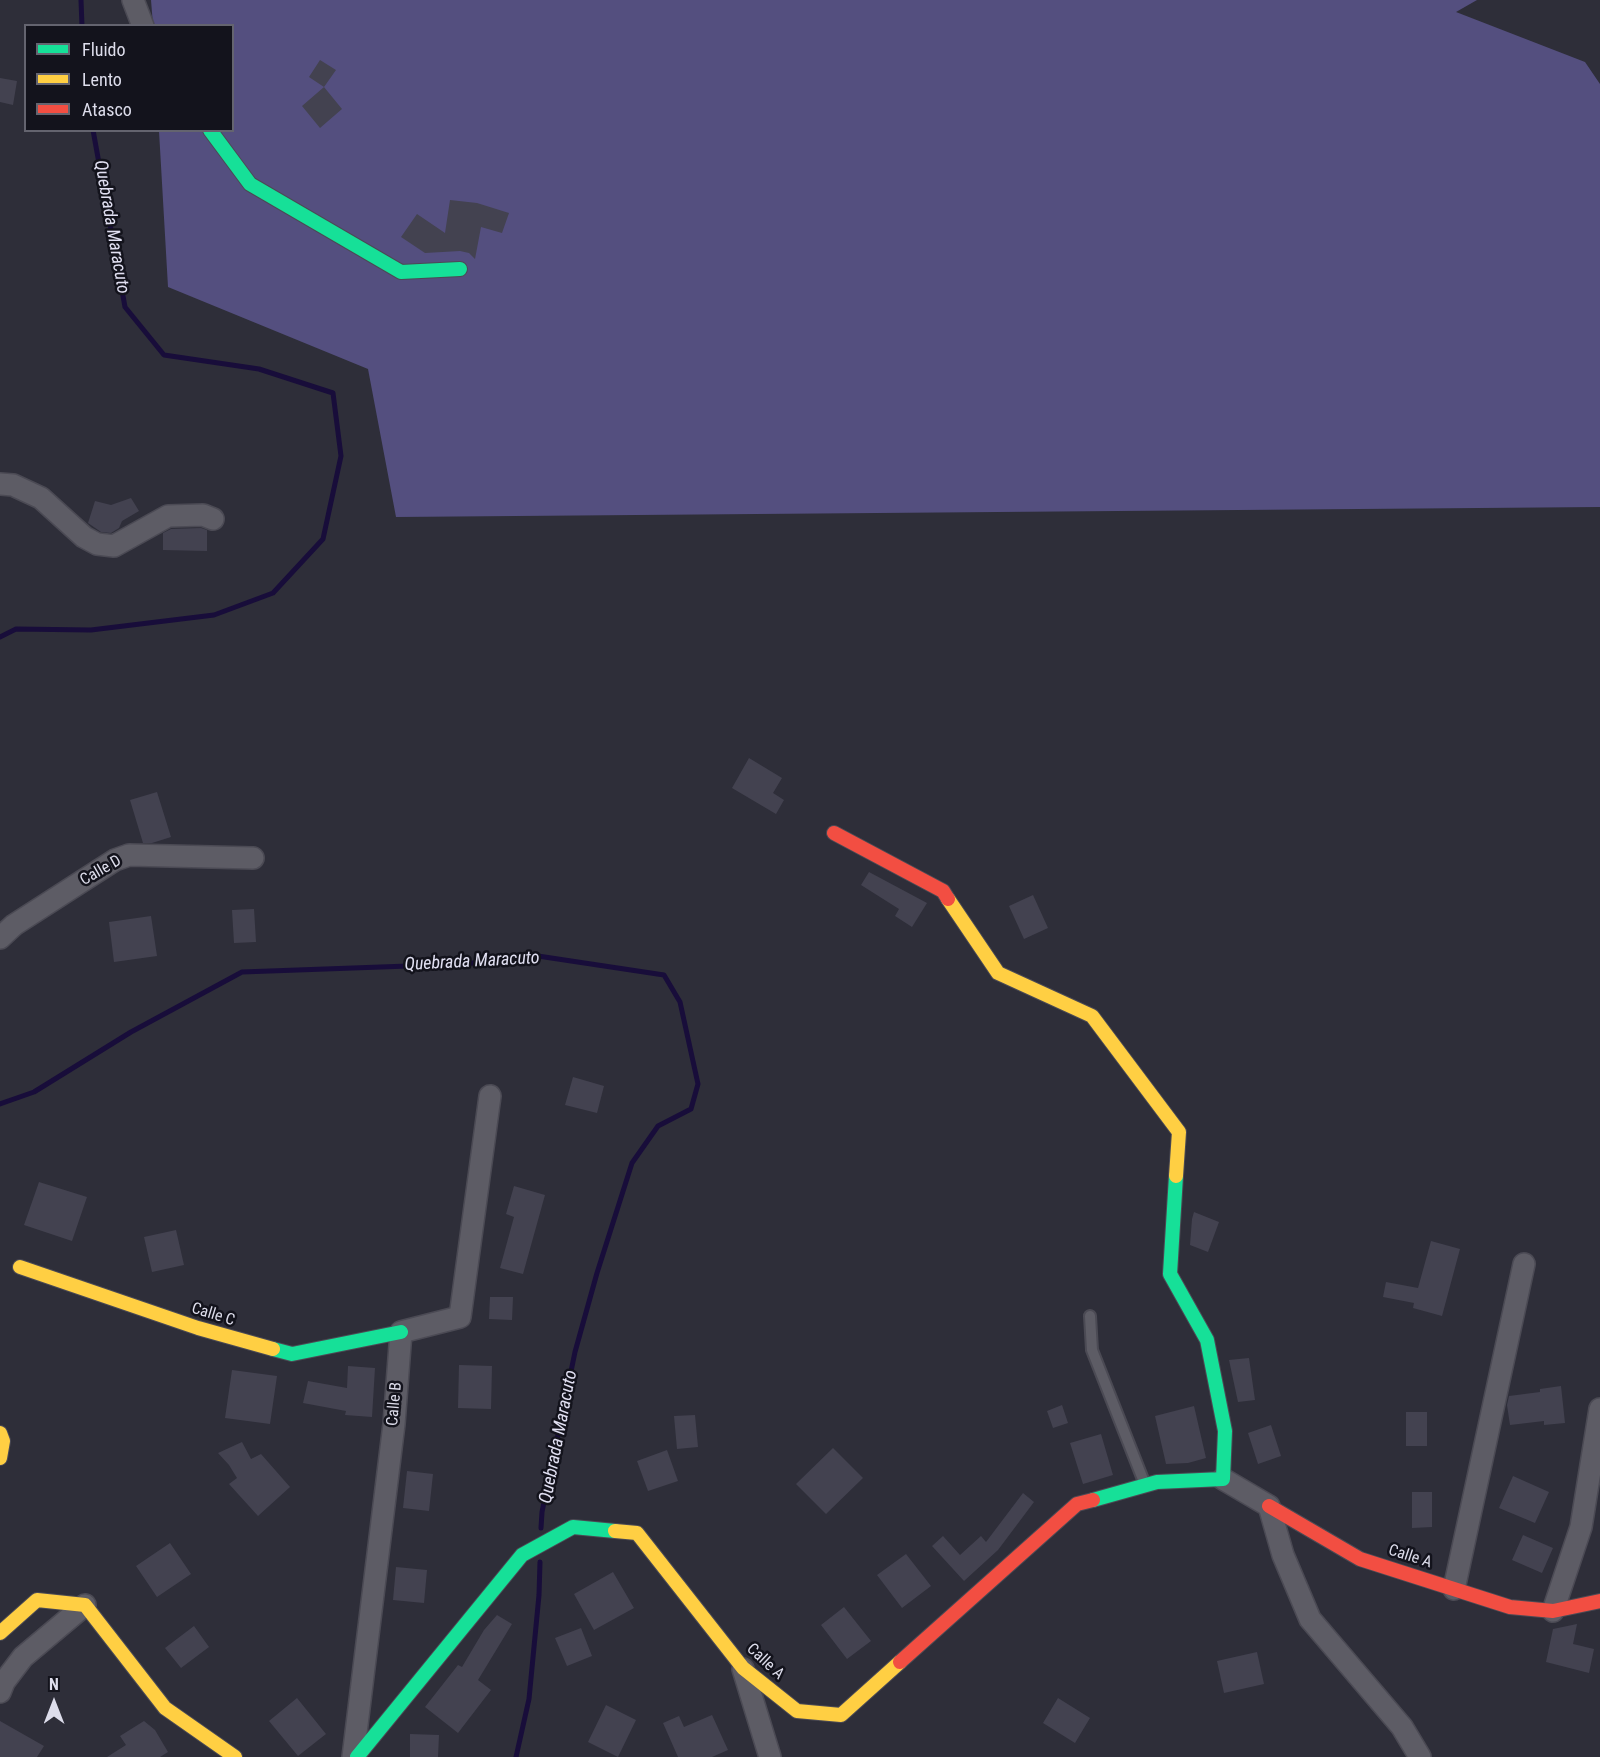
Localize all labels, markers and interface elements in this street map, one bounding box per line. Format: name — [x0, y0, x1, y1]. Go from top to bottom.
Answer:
legend — [24, 24, 234, 132]
text: Fluido — [82, 39, 126, 60]
text: Lento — [82, 69, 122, 90]
text: Atasco — [82, 99, 132, 120]
water label: Quebrada Maracuto — [89, 158, 133, 296]
street label: Calle D — [77, 852, 125, 890]
water label: Quebrada Maracuto — [404, 948, 540, 976]
street label: Calle C — [189, 1299, 237, 1331]
water label: Quebrada Maracuto — [535, 1369, 583, 1505]
street label: Calle B — [384, 1381, 406, 1427]
street label: Calle A — [1386, 1541, 1434, 1573]
street label: Calle A — [742, 1640, 788, 1684]
north arrow — [24, 1673, 84, 1733]
text: N — [49, 1675, 59, 1694]

